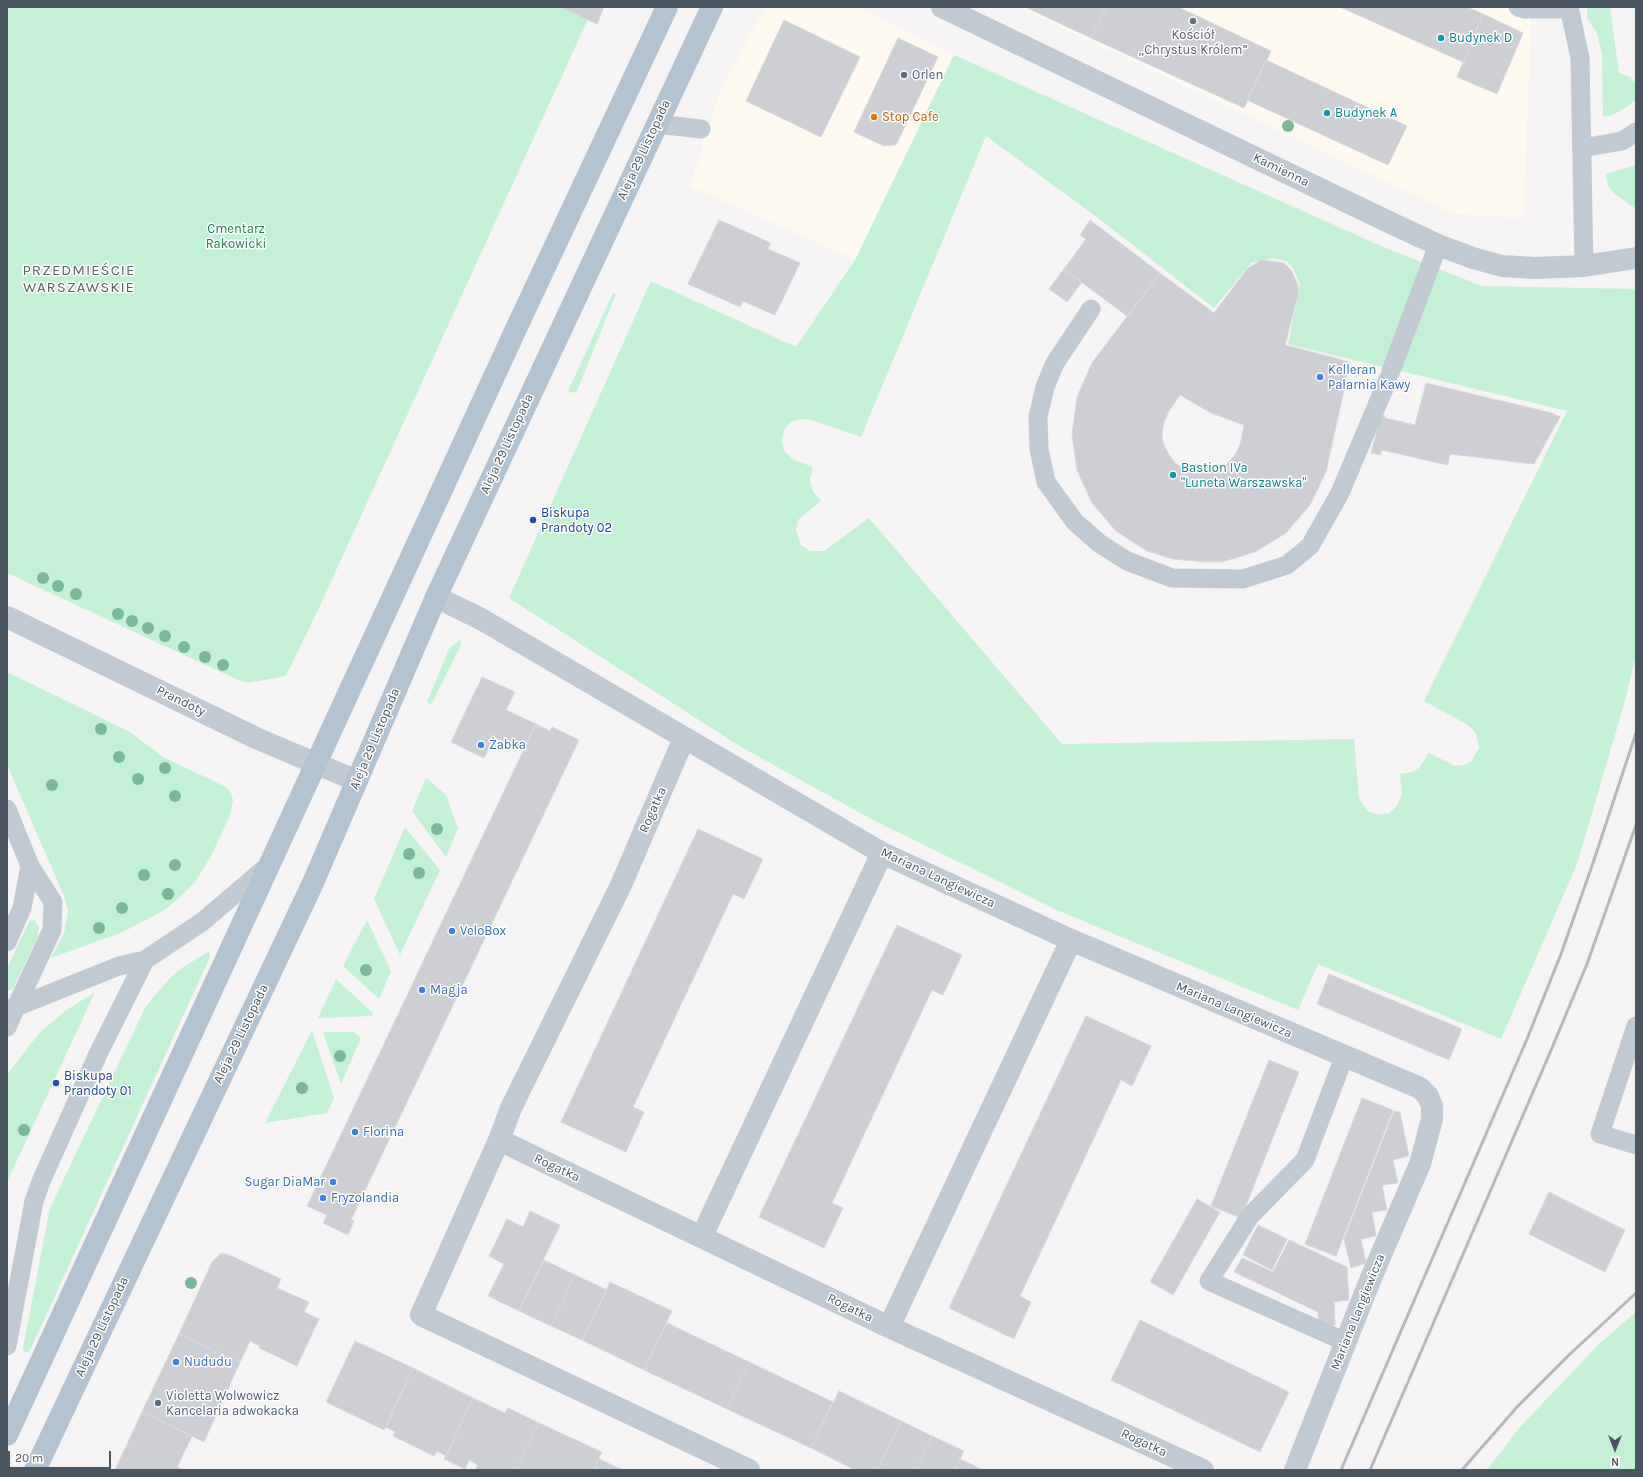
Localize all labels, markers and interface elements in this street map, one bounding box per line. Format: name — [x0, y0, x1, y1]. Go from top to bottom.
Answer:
marker: Kościół „Chrystus Królem” — [1188, 16, 1198, 26]
place label: Kościół „Chrystus Królem” — [1138, 27, 1248, 58]
place label: Budynek D — [1449, 30, 1512, 46]
marker: Budynek D — [1436, 33, 1446, 43]
place label: Orlen — [912, 67, 943, 83]
marker: Orlen — [899, 70, 909, 80]
street label: Aleja 29 Listopada — [614, 97, 674, 203]
place label: Budynek A — [1335, 105, 1397, 121]
marker: Budynek A — [1322, 108, 1332, 118]
place label: Stop Cafe — [882, 109, 939, 125]
marker: Stop Cafe — [869, 112, 879, 122]
street label: Kamienna — [1250, 150, 1312, 190]
park label: Cmentarz Rakowicki — [206, 221, 266, 252]
district label: PRZEDMIEŚCIE WARSZAWSKIE — [23, 262, 135, 297]
place label: Kelleran Palarnia Kawy — [1328, 362, 1410, 393]
marker: Kelleran Palarnia Kawy — [1315, 372, 1325, 382]
street label: Aleja 29 Listopada — [477, 391, 537, 497]
place label: Bastion IVa "Luneta Warszawska" — [1181, 460, 1306, 491]
marker: Bastion IVa "Luneta Warszawska" — [1168, 470, 1178, 480]
place label: Biskupa Prandoty 02 — [541, 505, 612, 536]
marker: Biskupa Prandoty 02 — [528, 515, 538, 525]
street label: Prandoty — [154, 682, 208, 720]
street label: Aleja 29 Listopada — [347, 686, 403, 792]
place label: Żabka — [489, 737, 526, 753]
marker: Żabka — [476, 740, 486, 750]
street label: Rogatka — [636, 784, 670, 836]
street label: Mariana Langiewicza — [878, 845, 998, 911]
place label: VeloBox — [460, 923, 506, 939]
marker: VeloBox — [447, 926, 457, 936]
street label: Mariana Langiewicza — [1174, 979, 1294, 1041]
street label: Aleja 29 Listopada — [210, 982, 272, 1086]
place label: Magja — [430, 982, 468, 998]
marker: Magja — [417, 985, 427, 995]
place label: Biskupa Prandoty 01 — [64, 1068, 132, 1099]
marker: Biskupa Prandoty 01 — [51, 1078, 61, 1088]
place label: Florina — [363, 1124, 404, 1140]
marker: Florina — [350, 1127, 360, 1137]
street label: Rogatka — [532, 1151, 582, 1185]
place label: Sugar DiaMar — [245, 1174, 325, 1190]
marker: Sugar DiaMar — [328, 1177, 338, 1187]
place label: Fryzolandia — [331, 1190, 399, 1206]
marker: Fryzolandia — [318, 1193, 328, 1203]
street label: Mariana Langiewicza — [1327, 1251, 1389, 1373]
street label: Aleja 29 Listopada — [72, 1274, 132, 1380]
street label: Rogatka — [825, 1290, 875, 1326]
place label: Nududu — [184, 1354, 232, 1370]
marker: Nududu — [171, 1357, 181, 1367]
place label: Violetta Wolwowicz Kancelaria adwokacka — [166, 1388, 299, 1419]
marker: Violetta Wolwowicz Kancelaria adwokacka — [153, 1398, 163, 1408]
street label: Rogatka — [1119, 1426, 1169, 1460]
north arrow — [1595, 1429, 1635, 1469]
scale bar — [10, 1443, 113, 1469]
text: 20 m — [15, 1451, 43, 1465]
text: N — [1611, 1455, 1619, 1468]

